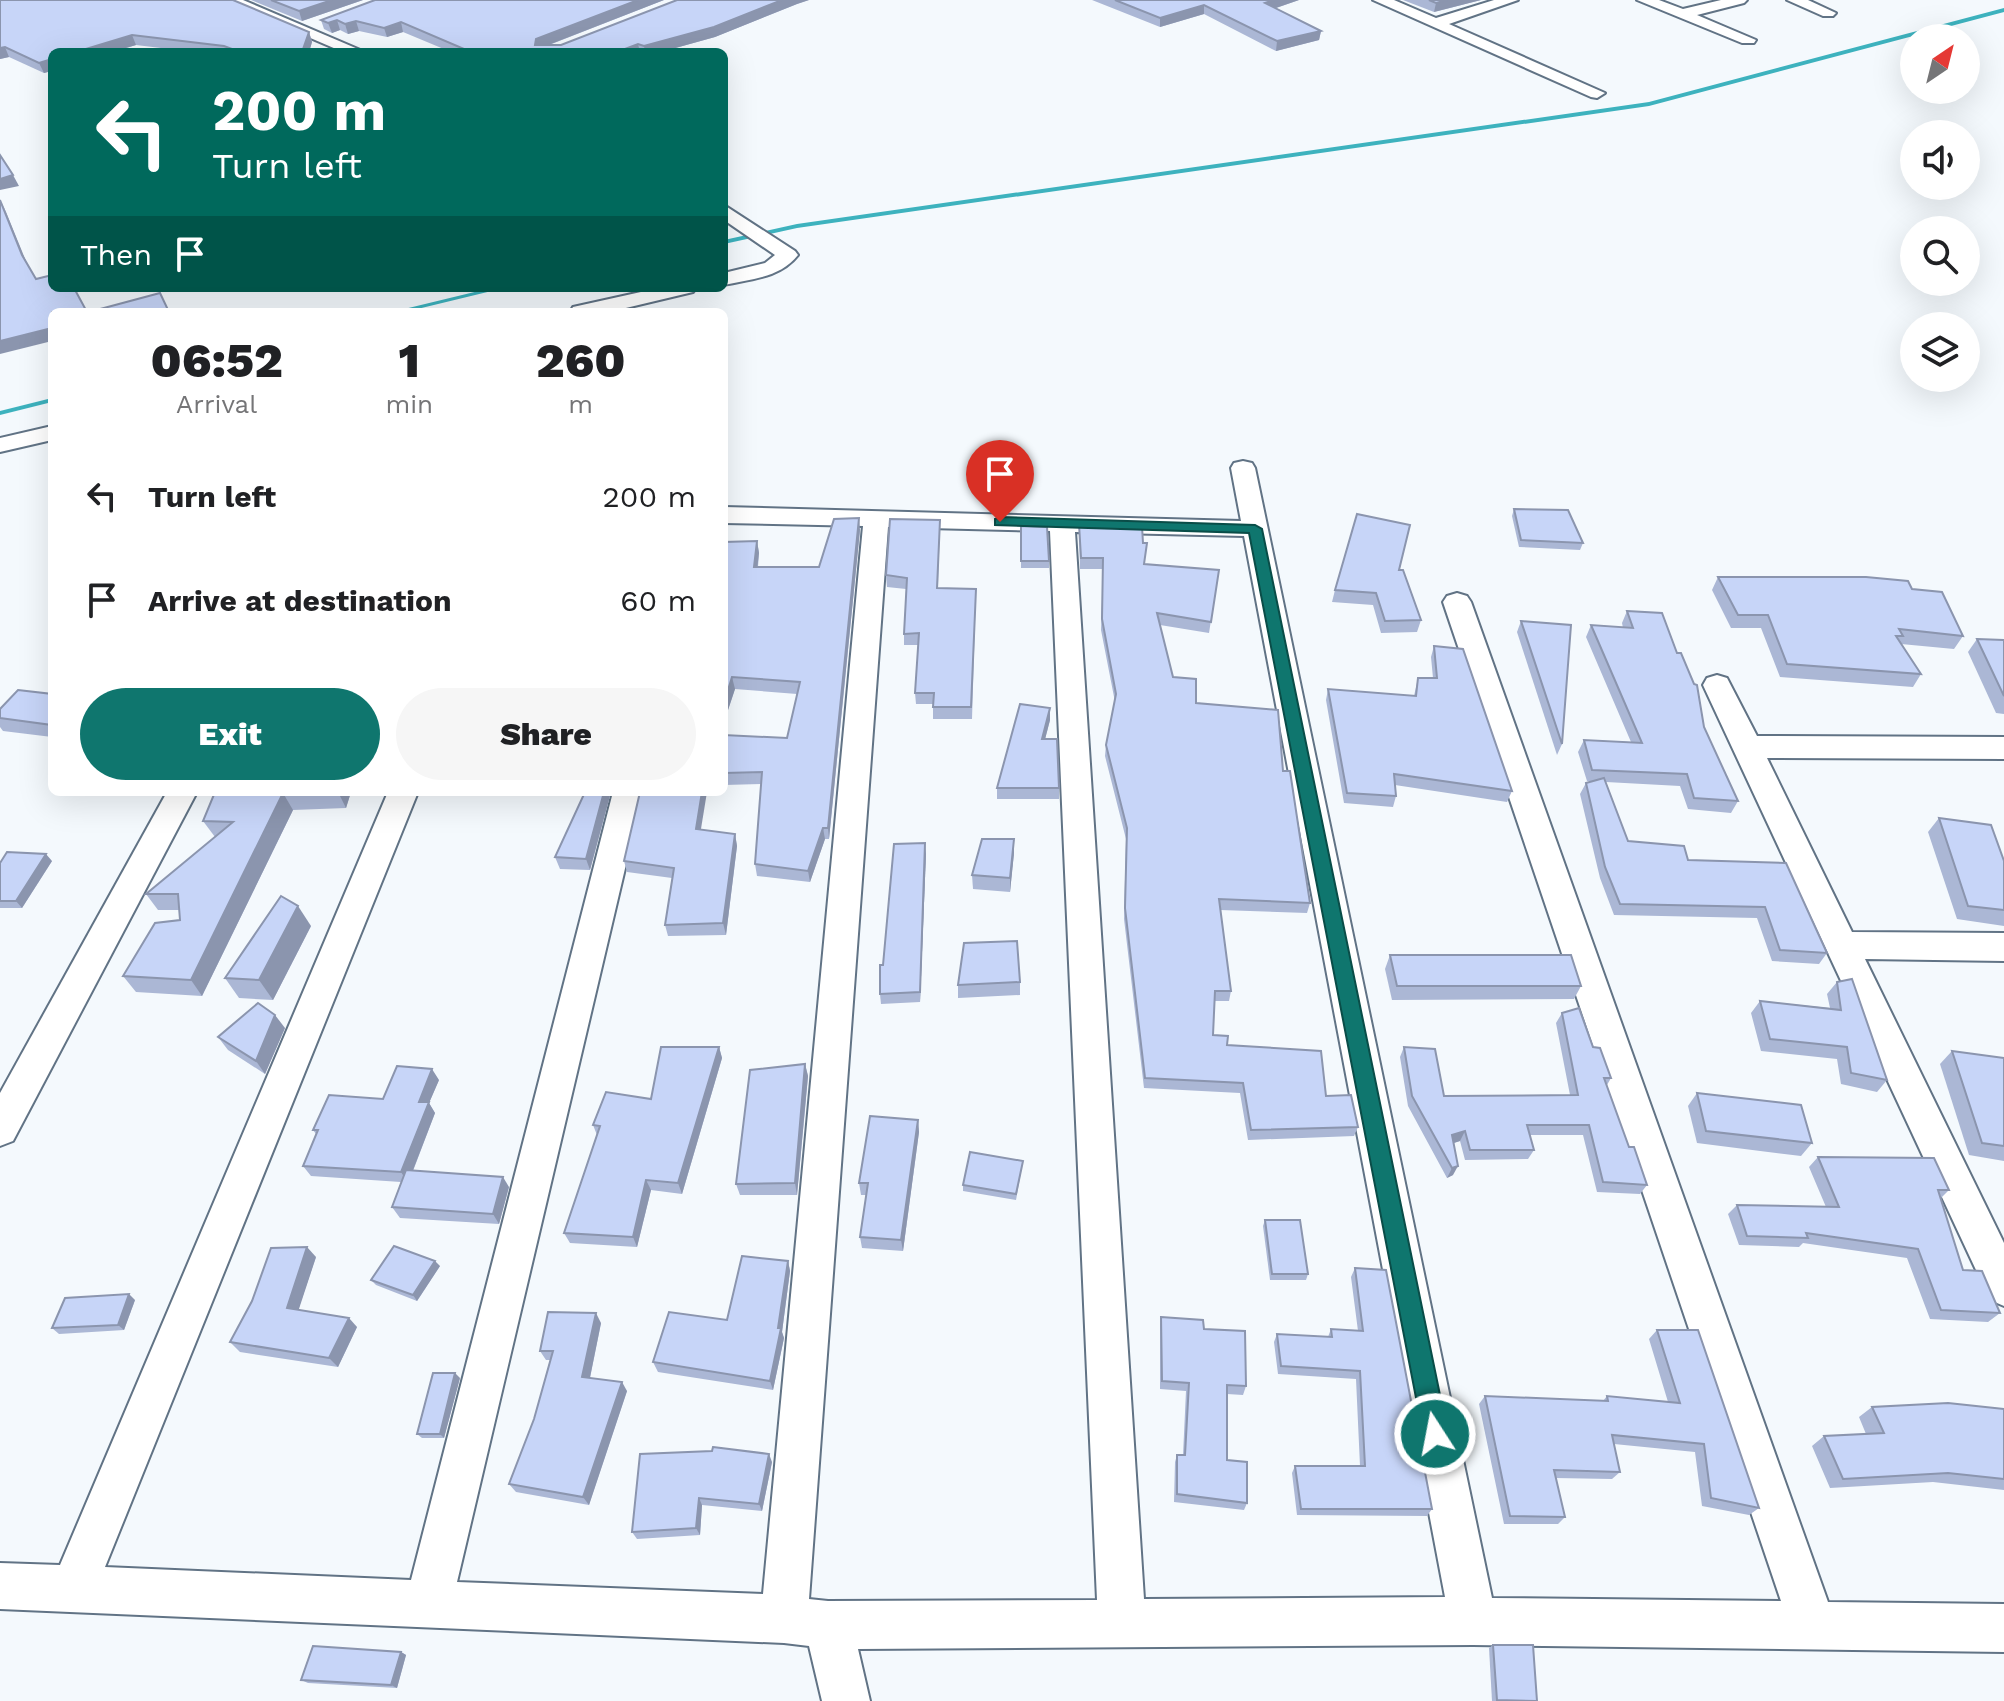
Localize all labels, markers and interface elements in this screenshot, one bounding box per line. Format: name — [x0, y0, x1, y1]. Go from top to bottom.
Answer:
north arrow — [1900, 24, 1980, 104]
map controls — [1900, 24, 1980, 392]
text: 200 m — [212, 78, 386, 144]
icon: left — [80, 80, 184, 184]
button: sound — [1900, 120, 1980, 200]
text: Turn left — [212, 145, 362, 187]
button: search — [1900, 216, 1980, 296]
icon: arrive — [168, 232, 212, 276]
text: Then — [80, 237, 152, 272]
button: layers — [1900, 312, 1980, 392]
text: 06:52 — [151, 332, 283, 389]
text: 1 — [399, 332, 420, 389]
text: 260 — [536, 332, 626, 389]
text: Arrival — [176, 389, 257, 419]
text: min — [385, 389, 433, 419]
text: m — [568, 389, 593, 419]
pin — [966, 440, 1034, 522]
icon: arrive — [978, 452, 1022, 496]
icon: left — [80, 474, 124, 518]
text: Turn left — [148, 479, 276, 514]
text: 200 m — [602, 479, 696, 514]
icon: arrive — [80, 578, 124, 622]
text: Arrive at destination — [148, 583, 452, 618]
text: 60 m — [620, 583, 696, 618]
button: Exit — [80, 688, 380, 780]
button: Share — [396, 688, 696, 780]
position arrow — [1393, 1392, 1477, 1476]

